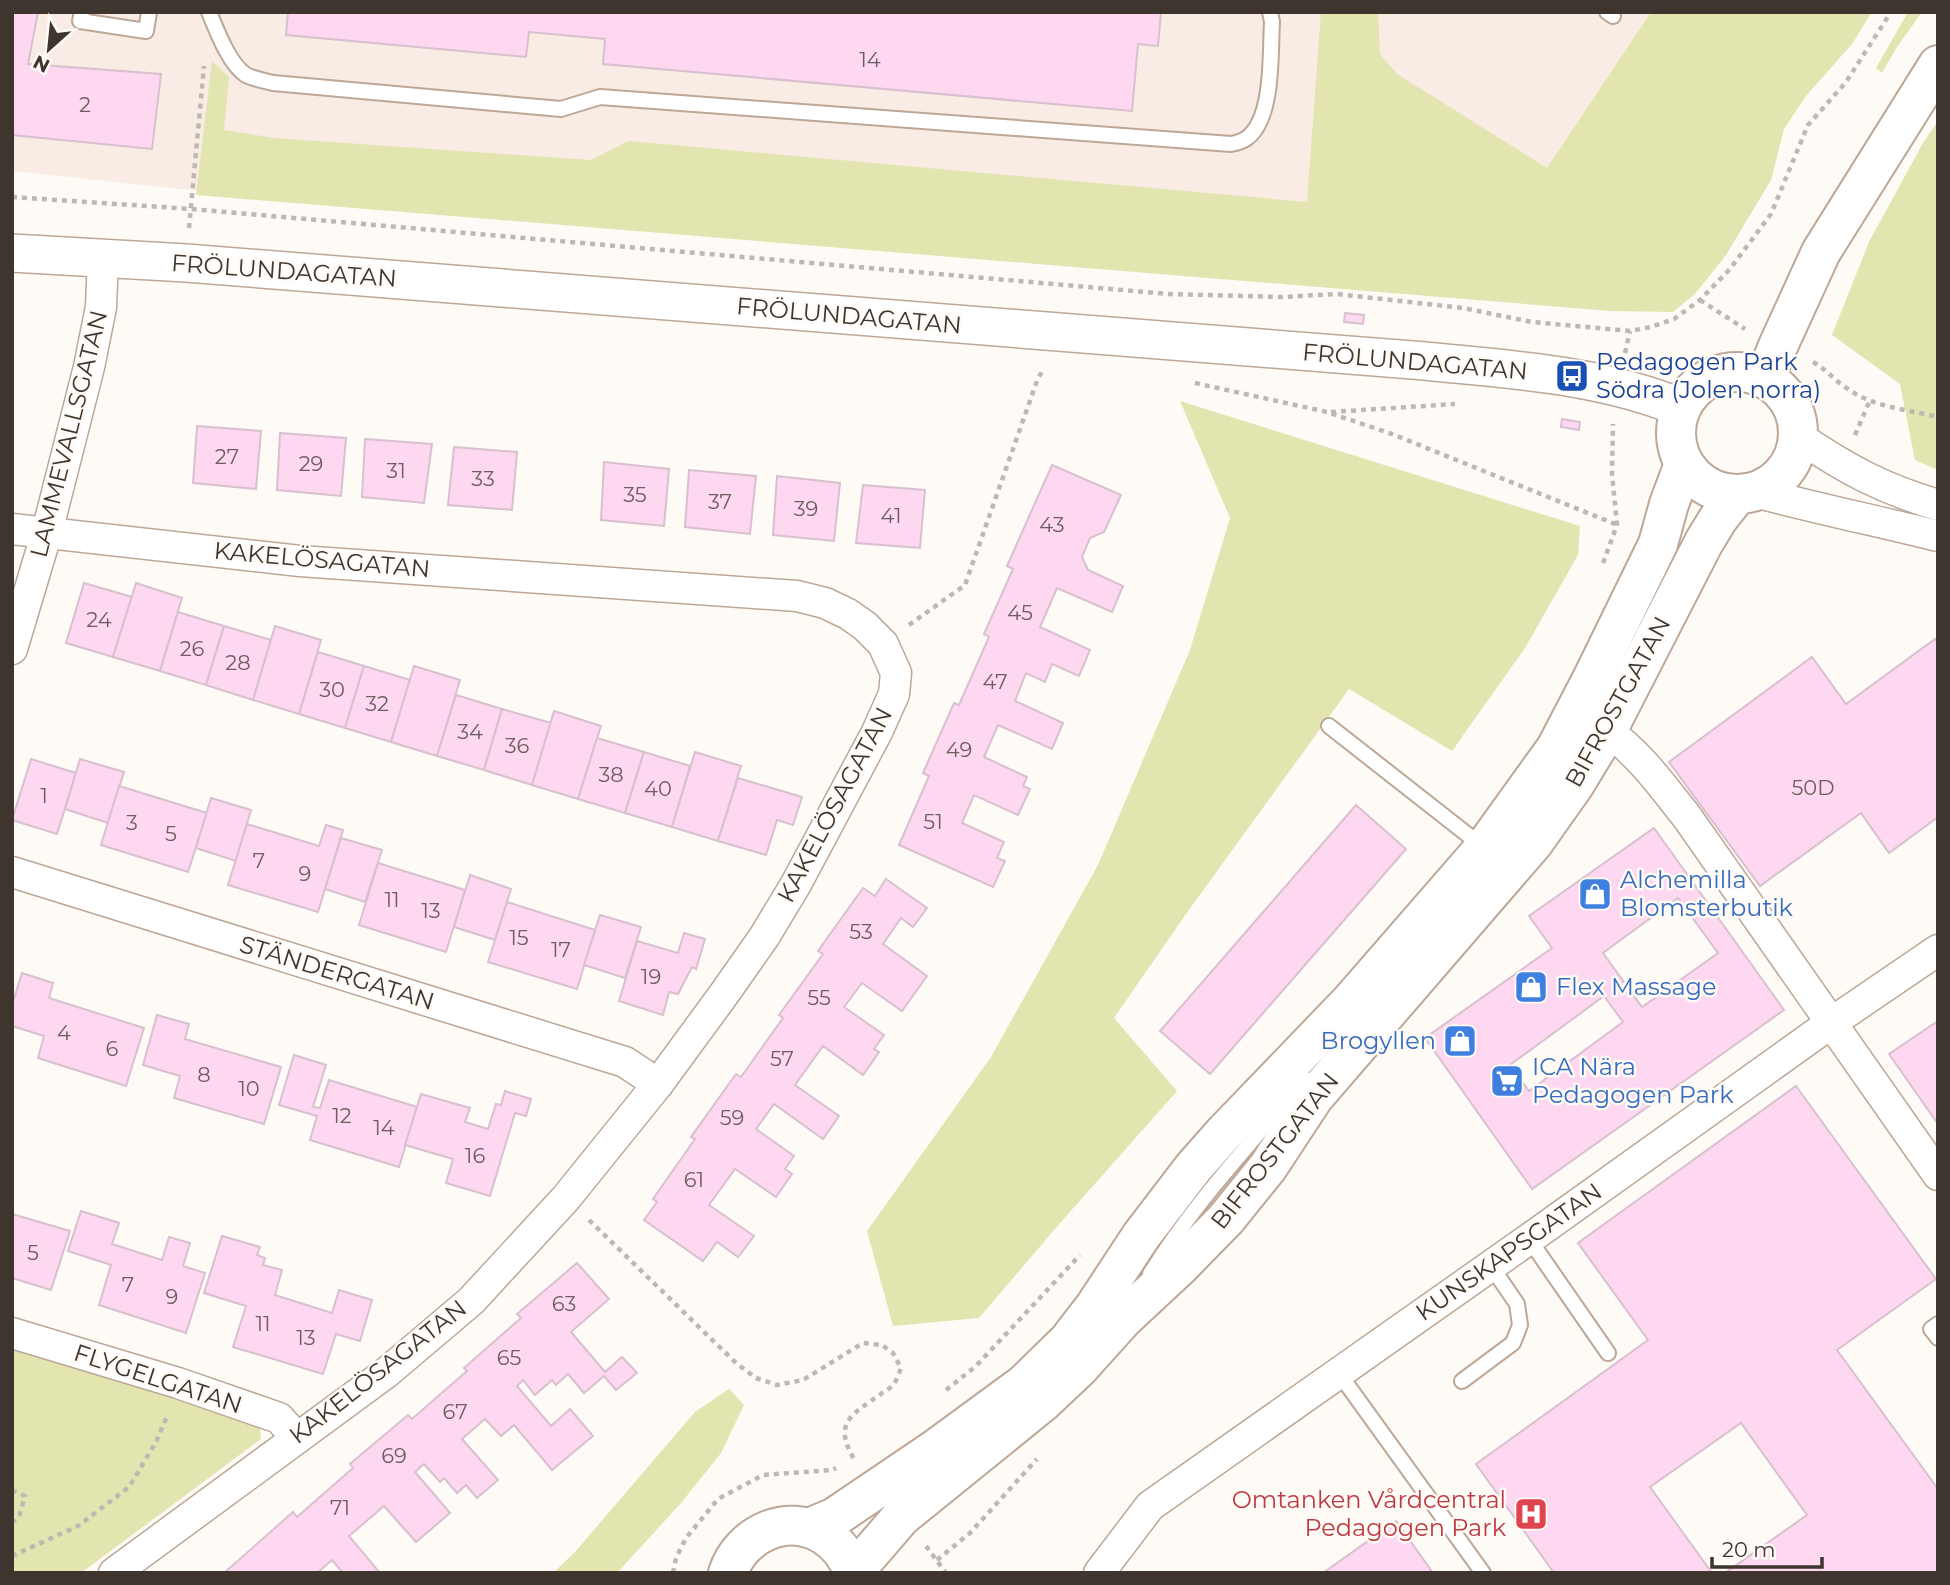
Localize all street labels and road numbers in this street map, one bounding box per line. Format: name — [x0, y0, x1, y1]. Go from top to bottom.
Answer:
street label: FRÖLUNDAGATAN — [170, 248, 398, 293]
street label: FRÖLUNDAGATAN — [735, 291, 963, 340]
street label: LAMMEVALLSGATAN — [24, 307, 113, 560]
street label: FRÖLUNDAGATAN — [1301, 337, 1529, 386]
street label: KAKELÖSAGATAN — [213, 536, 431, 583]
street label: BIFROSTGATAN — [1559, 611, 1676, 792]
street label: KAKELÖSAGATAN — [771, 702, 898, 907]
street label: STÄNDERGATAN — [236, 929, 438, 1016]
street label: BIFROSTGATAN — [1204, 1067, 1345, 1235]
street label: KUNSKAPSGATAN — [1410, 1177, 1607, 1327]
street label: KAKELÖSAGATAN — [283, 1293, 472, 1450]
street label: FLYGELGATAN — [70, 1338, 246, 1419]

